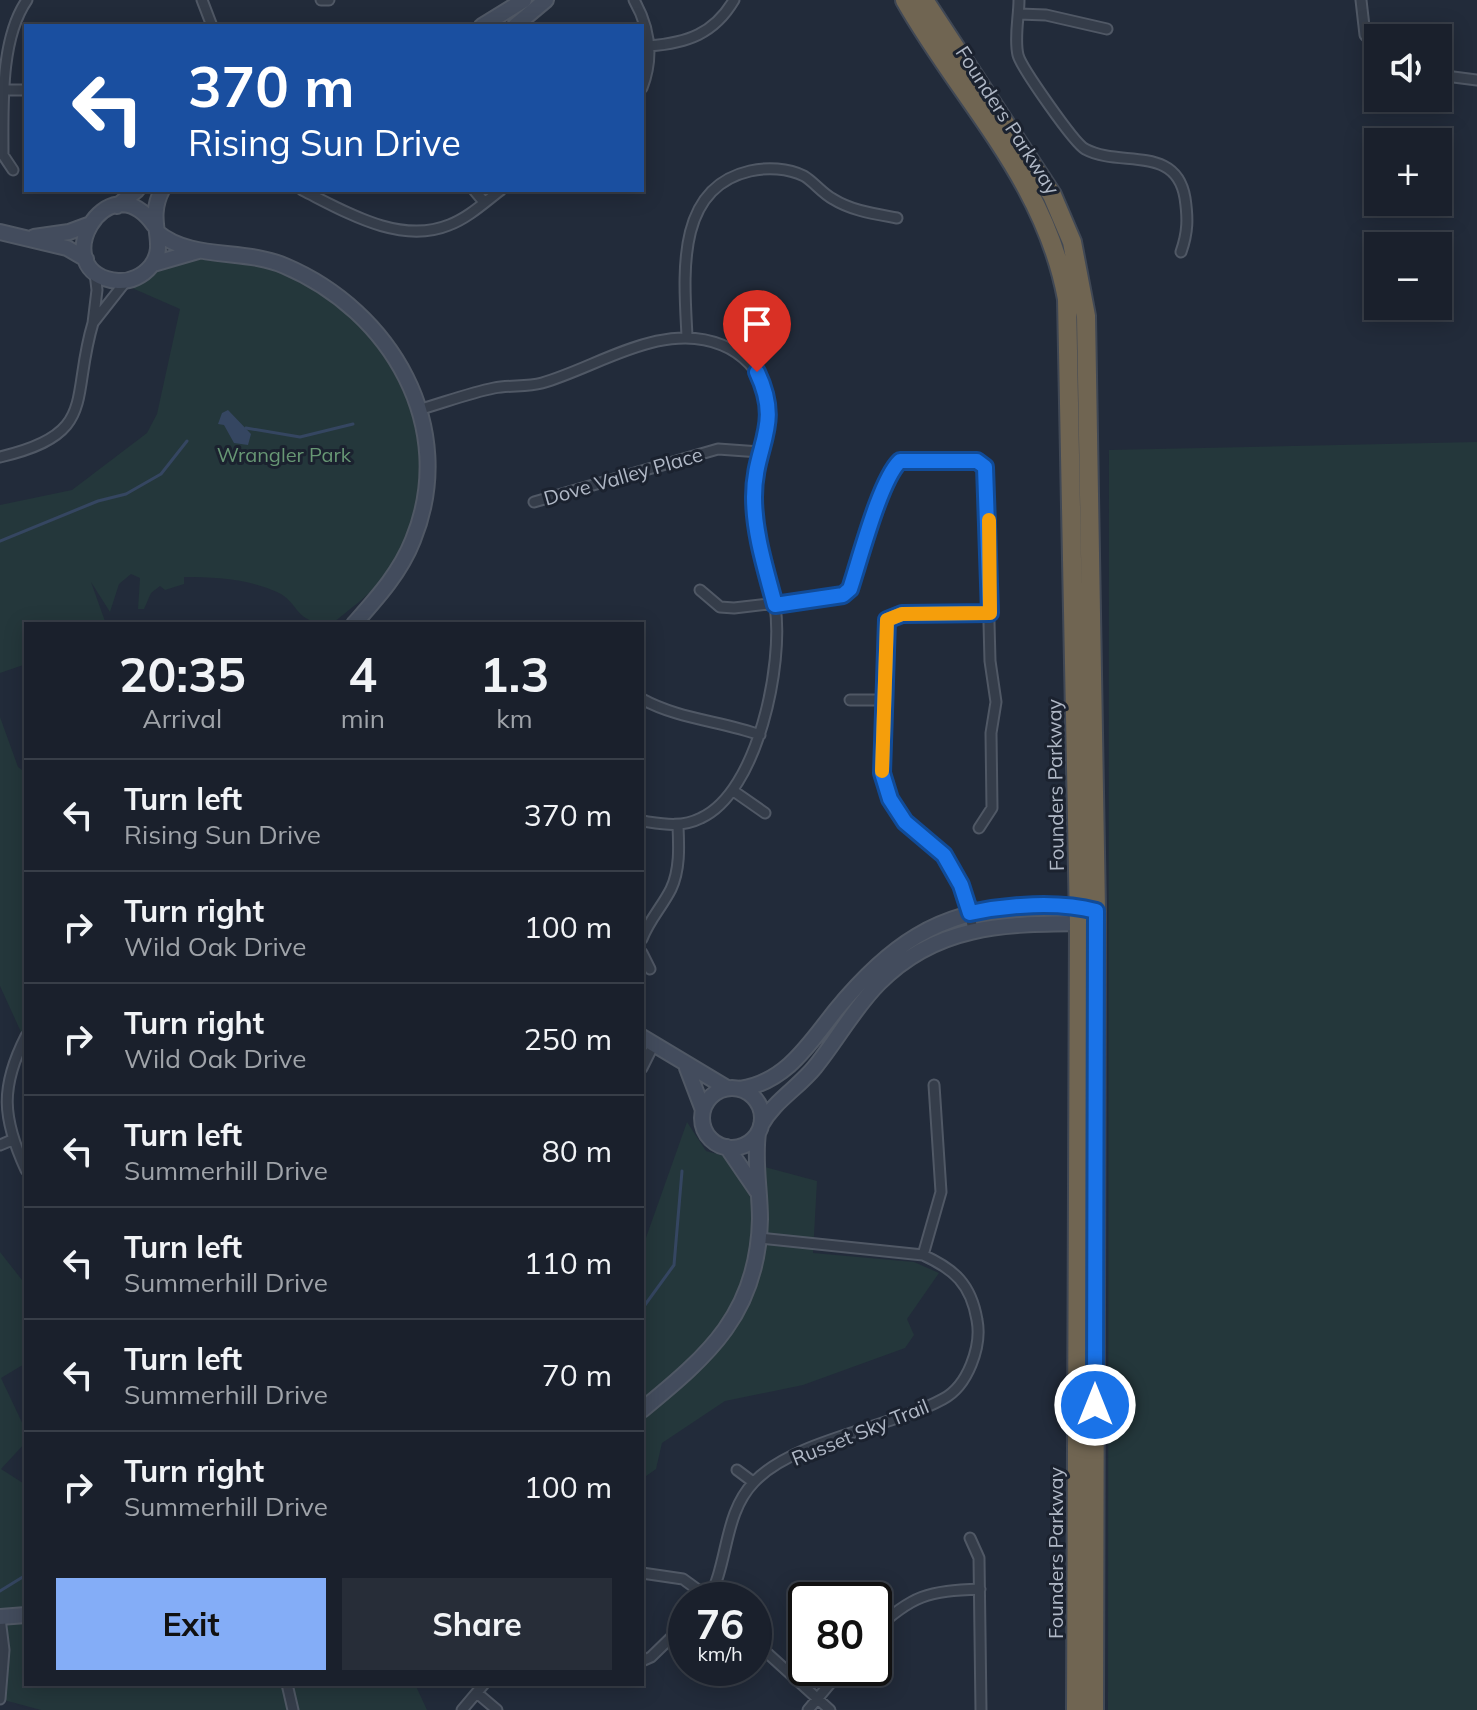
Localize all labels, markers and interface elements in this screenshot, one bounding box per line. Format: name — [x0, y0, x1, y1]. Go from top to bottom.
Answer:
map controls — [1364, 24, 1452, 320]
button: sound — [1364, 24, 1452, 112]
street label: Founders Parkway — [951, 41, 1066, 199]
text: 370 m — [188, 51, 355, 121]
icon: left — [56, 56, 160, 160]
text: Rising Sun Drive — [188, 120, 461, 165]
button: + — [1364, 128, 1452, 216]
button: − — [1364, 232, 1452, 320]
pin — [723, 290, 791, 372]
icon: arrive — [735, 302, 779, 346]
street label: Dove Valley Place — [541, 441, 705, 511]
park label: Wrangler Park — [217, 442, 352, 467]
text: 20:35 — [119, 644, 246, 704]
text: 4 — [348, 644, 377, 704]
text: 1.3 — [480, 644, 549, 704]
street label: Founders Parkway — [1041, 698, 1069, 871]
text: Arrival — [143, 702, 222, 735]
text: min — [341, 702, 385, 735]
text: km — [496, 702, 533, 735]
text: Turn left — [124, 780, 242, 818]
icon: left — [56, 793, 100, 837]
text: 370 m — [524, 796, 612, 834]
text: Rising Sun Drive — [124, 818, 321, 851]
text: Turn right — [124, 892, 264, 930]
icon: right — [56, 905, 100, 949]
text: 100 m — [524, 908, 612, 946]
text: Wild Oak Drive — [124, 930, 306, 963]
text: Turn right — [124, 1004, 264, 1042]
icon: right — [56, 1017, 100, 1061]
text: 250 m — [524, 1020, 612, 1058]
text: Wild Oak Drive — [124, 1042, 306, 1075]
text: Turn left — [124, 1116, 242, 1154]
icon: left — [56, 1129, 100, 1173]
text: 80 m — [542, 1132, 612, 1170]
text: Summerhill Drive — [124, 1154, 328, 1187]
text: Turn left — [124, 1228, 242, 1266]
icon: left — [56, 1241, 100, 1285]
text: 110 m — [524, 1244, 612, 1282]
text: Summerhill Drive — [124, 1266, 328, 1299]
text: Turn left — [124, 1340, 242, 1378]
icon: left — [56, 1353, 100, 1397]
text: 70 m — [542, 1356, 612, 1394]
position arrow — [1053, 1363, 1137, 1447]
text: Summerhill Drive — [124, 1378, 328, 1411]
street label: Russet Sky Trail — [788, 1393, 932, 1471]
text: Turn right — [124, 1452, 264, 1490]
icon: right — [56, 1465, 100, 1509]
street label: Founders Parkway — [1043, 1467, 1068, 1639]
text: 100 m — [524, 1468, 612, 1506]
text: Summerhill Drive — [124, 1490, 328, 1523]
button: Exit — [56, 1578, 326, 1670]
button: Share — [342, 1578, 612, 1670]
speed limit sign: 80 — [788, 1582, 892, 1686]
text: 76 — [696, 1599, 744, 1649]
text: km/h — [697, 1641, 743, 1666]

